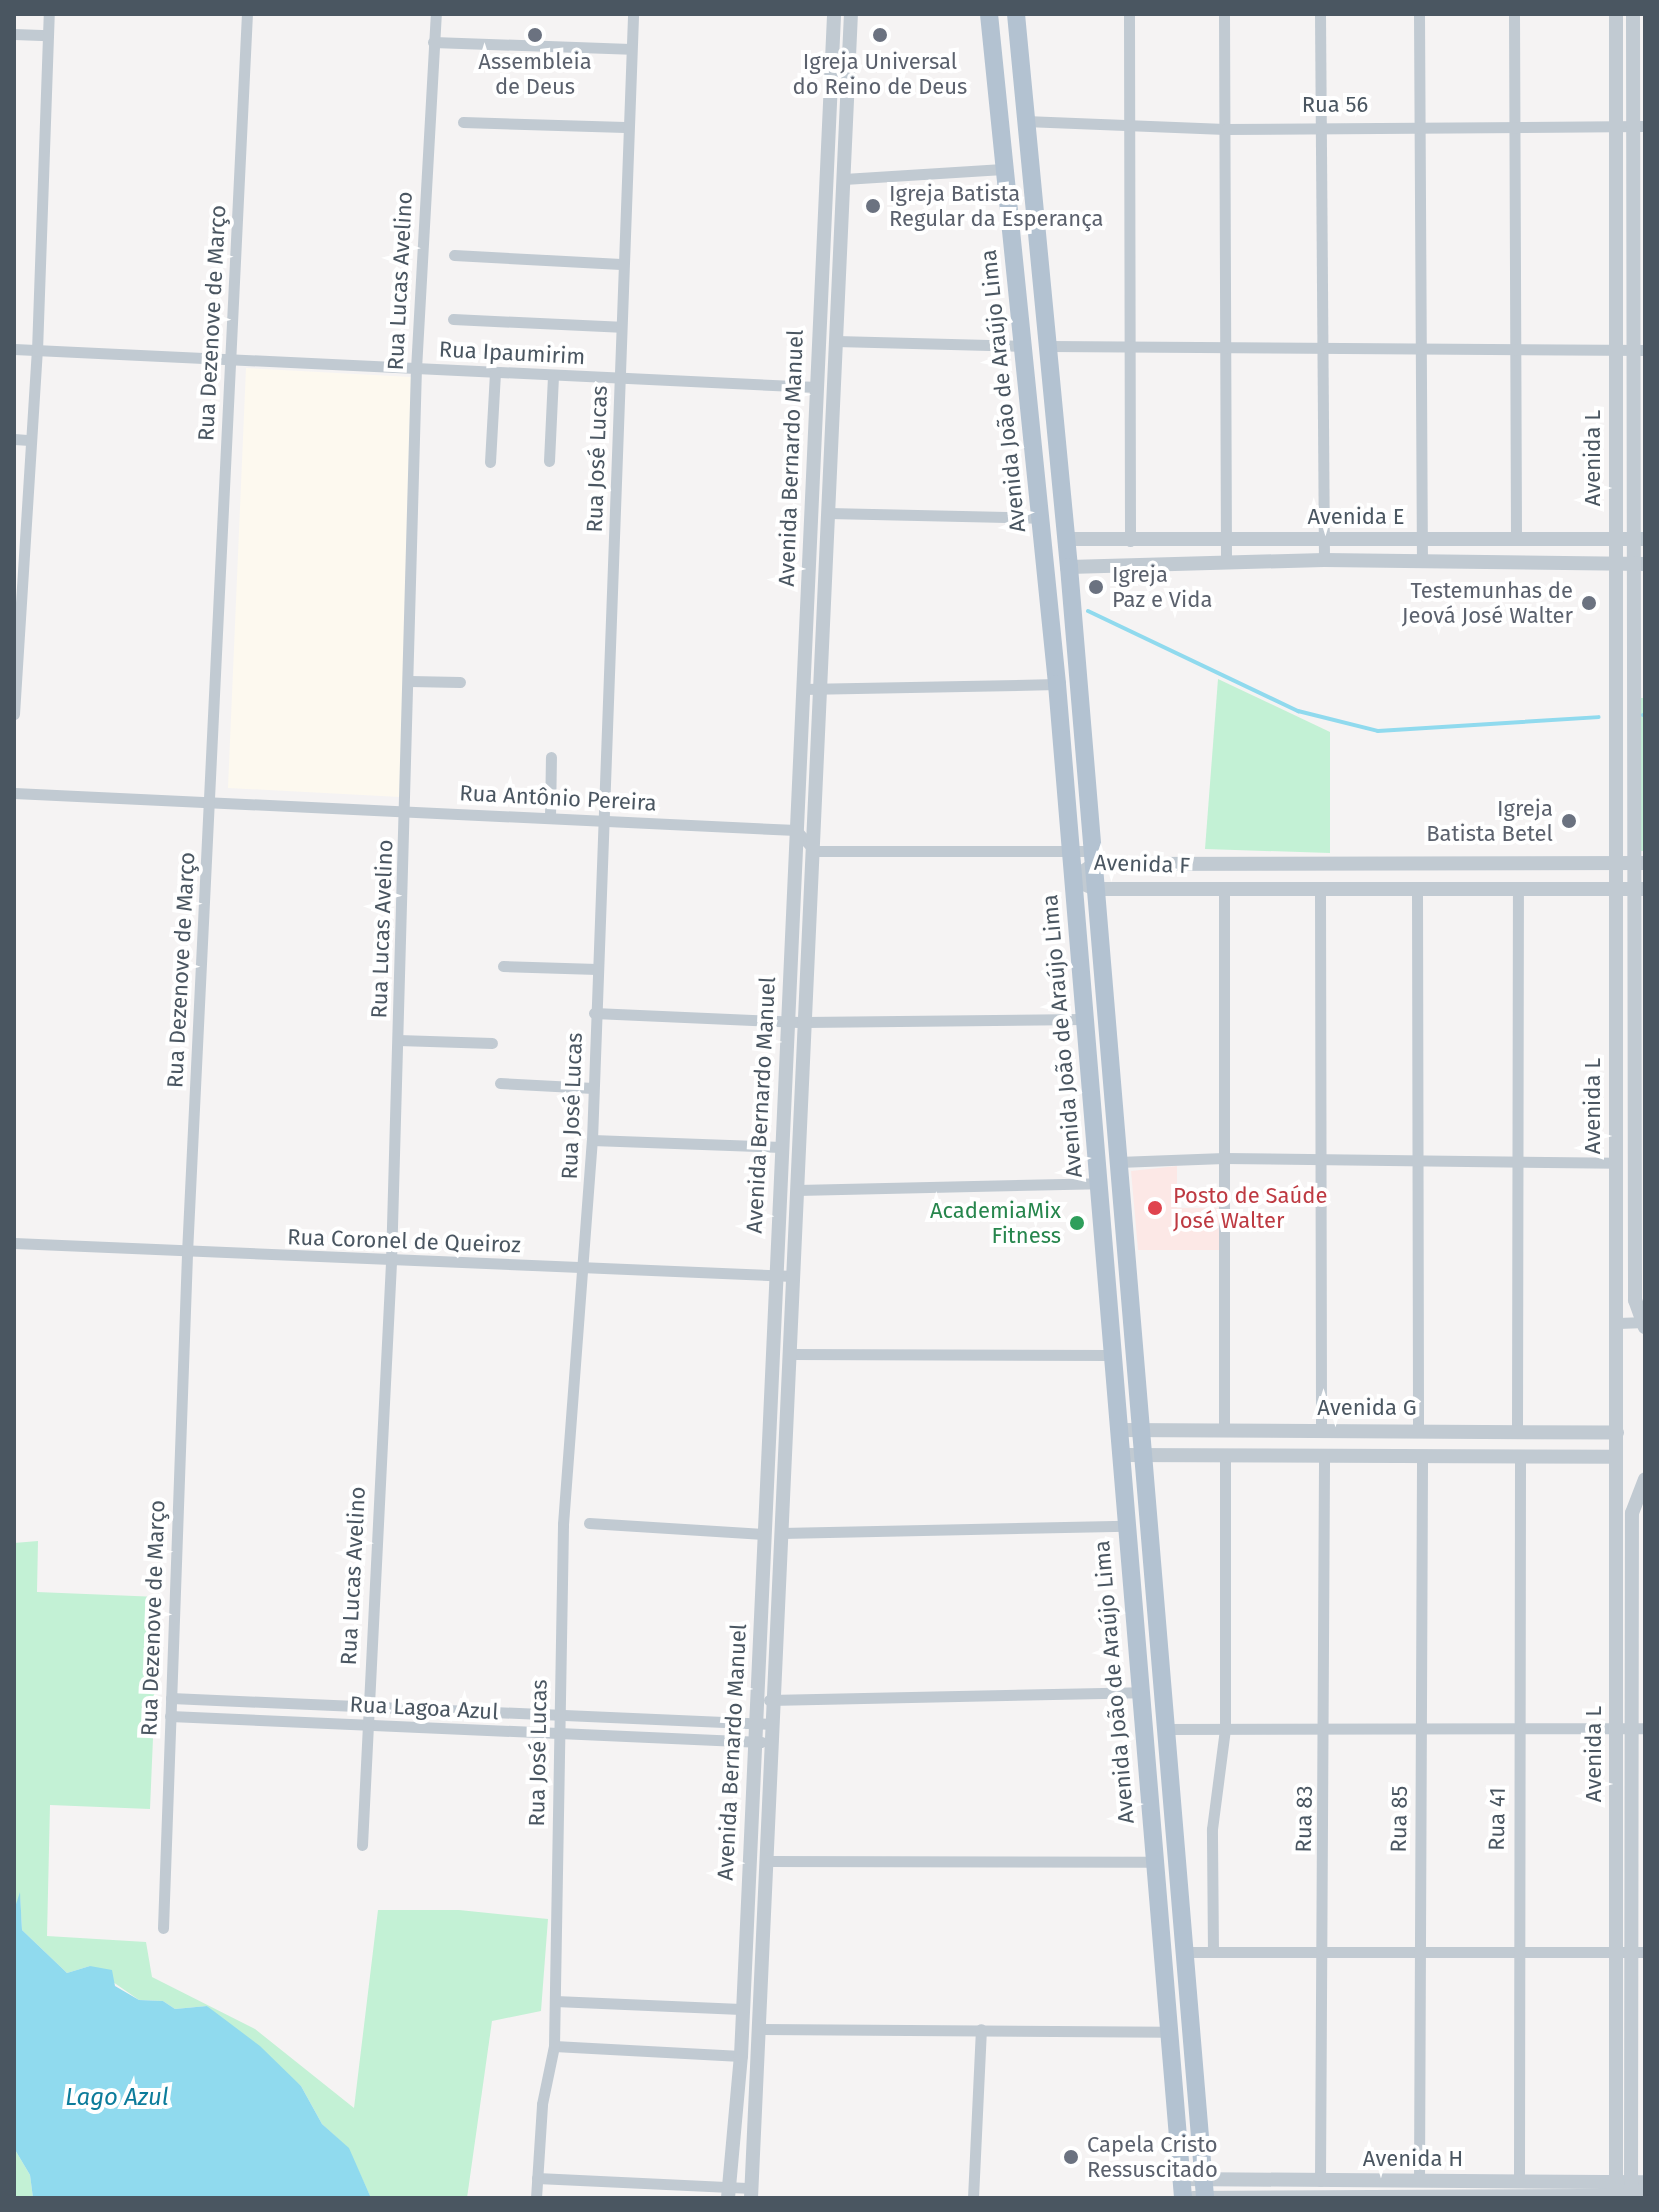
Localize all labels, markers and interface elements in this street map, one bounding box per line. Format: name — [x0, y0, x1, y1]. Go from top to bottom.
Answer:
marker: Assembleia de Deus — [526, 26, 544, 44]
marker: Igreja Universal do Reino de Deus — [871, 26, 889, 44]
place label: Assembleia de Deus — [478, 48, 592, 100]
place label: Igreja Universal do Reino de Deus — [793, 48, 967, 100]
street label: Rua 56 — [1302, 92, 1368, 118]
place label: Igreja Batista Regular da Esperança — [889, 180, 1103, 232]
street label: Rua Lucas Avelino — [382, 191, 418, 371]
marker: Igreja Batista Regular da Esperança — [864, 197, 882, 215]
street label: Rua Dezenove de Março — [193, 204, 231, 442]
street label: Avenida João de Araújo Lima — [975, 248, 1031, 534]
street label: Avenida Bernardo Manuel — [773, 329, 809, 587]
street label: Rua Ipaumirim — [438, 336, 586, 370]
street label: Rua José Lucas — [581, 385, 613, 533]
street label: Avenida L — [1580, 410, 1606, 506]
street label: Avenida E — [1307, 504, 1405, 530]
place label: Igreja Paz e Vida — [1112, 561, 1212, 612]
place label: Testemunhas de Jeová José Walter — [1402, 577, 1573, 628]
marker: Igreja Paz e Vida — [1087, 578, 1105, 596]
marker: Testemunhas de Jeová José Walter — [1580, 594, 1598, 612]
street label: Rua Antônio Pereira — [459, 780, 657, 816]
place label: Igreja Batista Betel — [1426, 795, 1553, 846]
marker: Igreja Batista Betel — [1560, 812, 1578, 830]
street label: Rua Lucas Avelino — [366, 839, 398, 1019]
street label: Avenida F — [1093, 849, 1191, 879]
street label: Rua Dezenove de Março — [162, 851, 200, 1089]
street label: Avenida João de Araújo Lima — [1036, 893, 1088, 1179]
street label: Avenida Bernardo Manuel — [741, 976, 781, 1234]
street label: Rua José Lucas — [556, 1032, 588, 1180]
street label: Avenida L — [1580, 1058, 1606, 1154]
place label: Posto de Saúde José Walter — [1173, 1182, 1327, 1234]
place label: AcademiaMix Fitness — [930, 1197, 1061, 1248]
marker: Posto de Saúde José Walter — [1144, 1197, 1166, 1219]
marker: AcademiaMix Fitness — [1068, 1214, 1086, 1232]
street label: Rua Coronel de Queiroz — [287, 1224, 521, 1258]
street label: Avenida G — [1317, 1395, 1417, 1421]
street label: Rua Lucas Avelino — [335, 1486, 371, 1666]
street label: Rua Dezenove de Março — [136, 1499, 170, 1737]
street label: Avenida João de Araújo Lima — [1088, 1539, 1140, 1825]
street label: Avenida Bernardo Manuel — [712, 1623, 752, 1881]
street label: Rua José Lucas — [524, 1679, 552, 1827]
street label: Rua Lagoa Azul — [349, 1691, 499, 1725]
street label: Avenida L — [1581, 1706, 1607, 1802]
street label: Rua 83 — [1290, 1785, 1318, 1853]
street label: Rua 85 — [1385, 1785, 1413, 1853]
street label: Rua 41 — [1483, 1787, 1511, 1851]
water label: Lago Azul — [65, 2084, 169, 2112]
place label: Capela Cristo Ressuscitado — [1087, 2131, 1218, 2182]
street label: Avenida H — [1363, 2146, 1463, 2172]
marker: Capela Cristo Ressuscitado — [1062, 2148, 1080, 2166]

